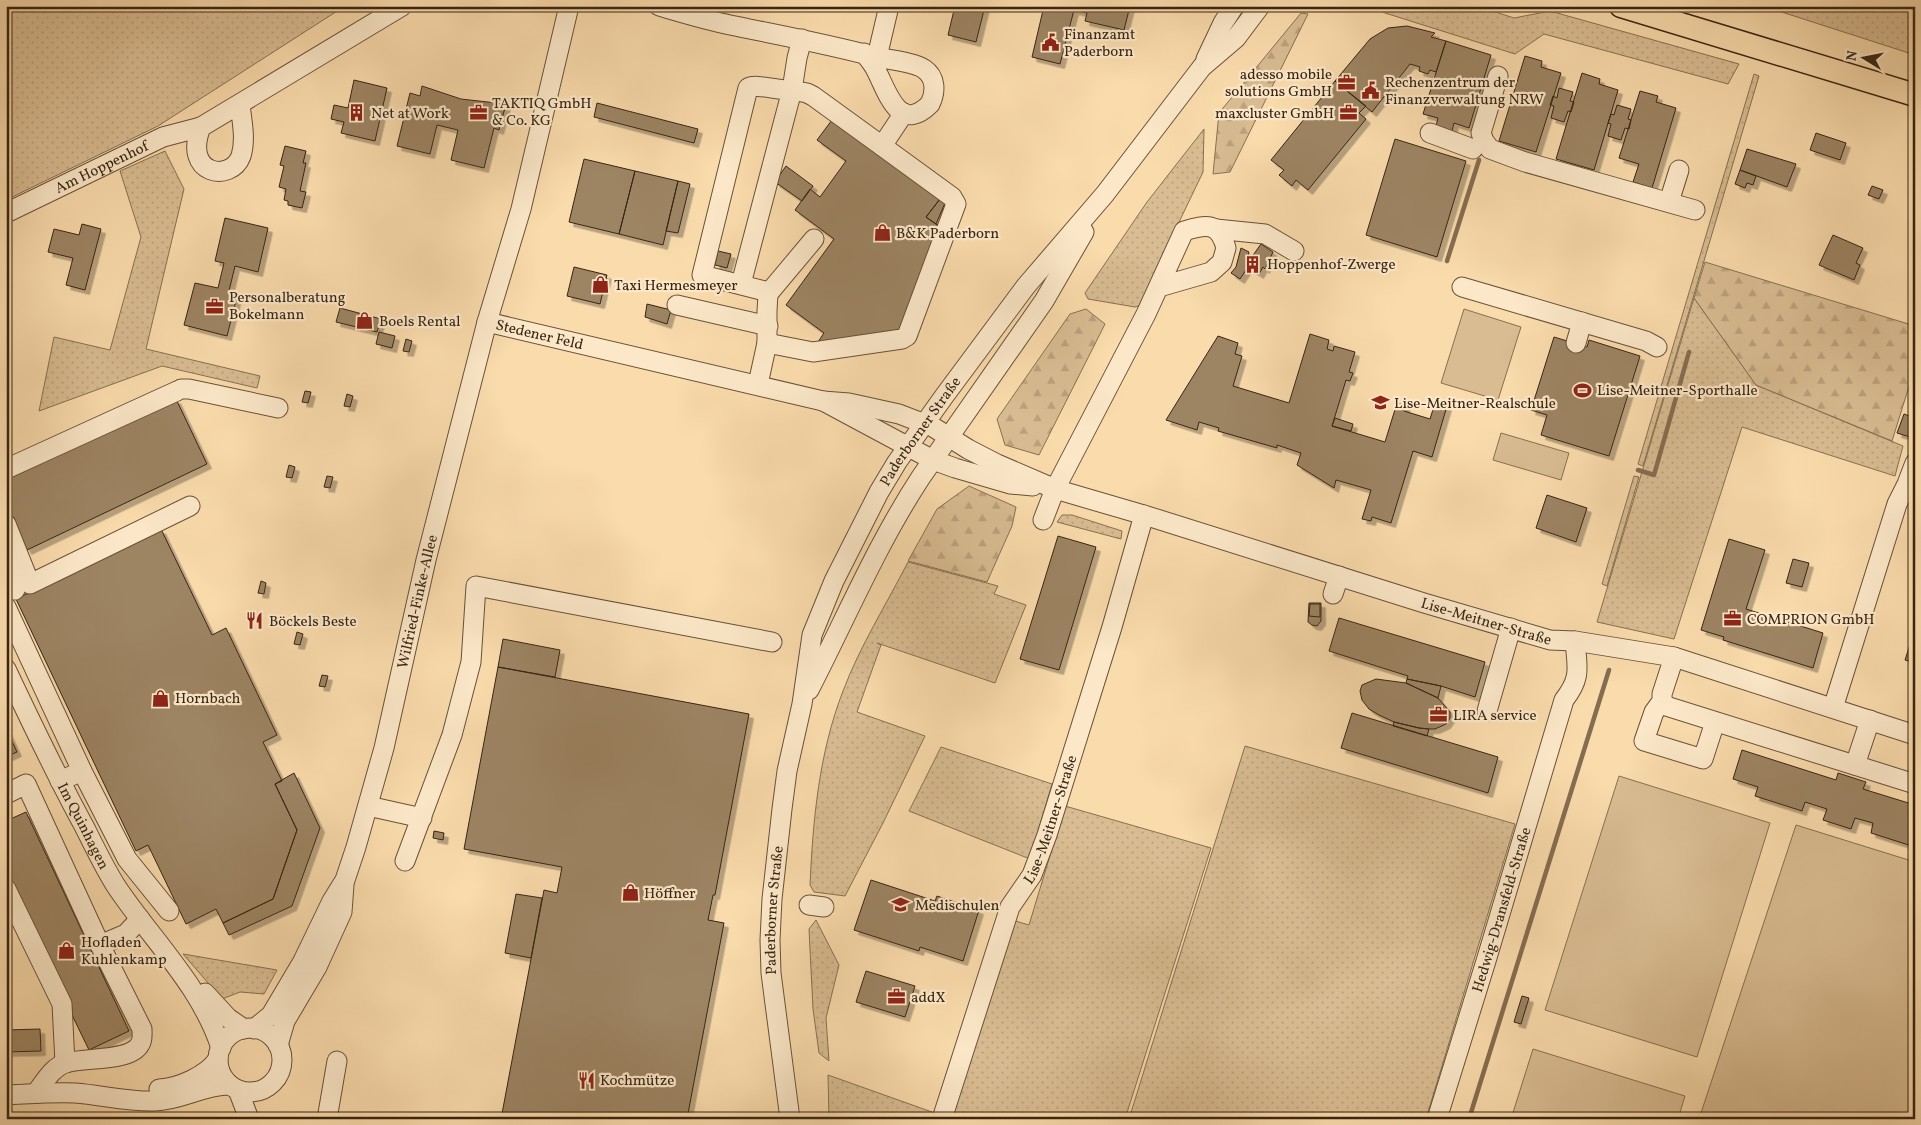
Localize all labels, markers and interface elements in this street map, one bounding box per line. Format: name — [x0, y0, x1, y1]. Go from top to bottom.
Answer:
place label: Finanzamt Paderborn — [1064, 25, 1135, 63]
north arrow — [1838, 32, 1888, 82]
public building icon: Finanzamt Paderborn — [1040, 33, 1060, 53]
text: N — [1842, 49, 1863, 63]
place label: adesso mobile solutions GmbH — [1225, 65, 1332, 103]
office icon: adesso mobile solutions GmbH — [1336, 73, 1356, 93]
place label: Rechenzentrum der Finanzverwaltung NRW — [1385, 73, 1544, 111]
public building icon: Rechenzentrum der Finanzverwaltung NRW — [1361, 81, 1381, 101]
place label: TAKTIQ GmbH & Co. KG — [492, 94, 592, 132]
office icon: TAKTIQ GmbH & Co. KG — [468, 102, 488, 122]
building icon: Net at Work — [347, 103, 367, 123]
office icon: maxcluster GmbH — [1338, 103, 1358, 123]
place label: Net at Work — [371, 104, 449, 125]
place label: maxcluster GmbH — [1215, 104, 1334, 125]
street label: Am Hoppenhof — [52, 136, 154, 200]
shop icon: B&K Paderborn — [872, 223, 892, 243]
place label: B&K Paderborn — [896, 224, 999, 245]
building icon: Hoppenhof-Zwerge — [1243, 254, 1263, 274]
place label: Hoppenhof-Zwerge — [1267, 255, 1396, 276]
shop icon: Taxi Hermesmeyer — [590, 275, 610, 295]
place label: Taxi Hermesmeyer — [614, 276, 738, 297]
place label: Personalberatung Bokelmann — [229, 288, 346, 326]
office icon: Personalberatung Bokelmann — [205, 296, 225, 316]
shop icon: Boels Rental — [355, 311, 375, 331]
place label: Boels Rental — [379, 312, 461, 333]
street label: Stedener Feld — [493, 315, 585, 356]
street label: Paderborner Straße — [876, 373, 967, 491]
sports icon: Lise-Meitner-Sporthalle — [1573, 380, 1593, 400]
place label: Lise-Meitner-Sporthalle — [1597, 381, 1758, 402]
school or university icon: Lise-Meitner-Realschule — [1370, 393, 1390, 413]
place label: Lise-Meitner-Realschule — [1394, 394, 1556, 415]
street label: Wilfried-Finke-Allee — [393, 533, 444, 671]
street label: Lise-Meitner-Straße — [1418, 594, 1554, 652]
office icon: COMPRION GmbH — [1723, 609, 1743, 629]
place label: COMPRION GmbH — [1747, 610, 1875, 631]
restaurant icon: Böckels Beste — [245, 611, 265, 631]
place label: Böckels Beste — [269, 612, 357, 633]
shop icon: Hornbach — [151, 688, 171, 708]
place label: Hornbach — [175, 689, 241, 710]
office icon: LIRA service — [1429, 705, 1449, 725]
place label: LIRA service — [1453, 706, 1537, 727]
street label: Lise-Meitner-Straße — [1019, 753, 1083, 889]
street label: Im Quinhagen — [51, 780, 113, 874]
street label: Hedwig-Dransfeld-Straße — [1468, 825, 1537, 995]
street label: Paderborner Straße — [761, 845, 790, 975]
shop icon: Höffner — [620, 883, 640, 903]
place label: Höffner — [644, 884, 696, 905]
school or university icon: Medischulen — [891, 895, 911, 915]
place label: Medischulen — [915, 896, 999, 917]
place label: Hofladen Kuhlenkamp — [81, 933, 167, 971]
shop icon: Hofladen Kuhlenkamp — [57, 941, 77, 961]
office icon: addX — [887, 987, 907, 1007]
place label: addX — [911, 988, 945, 1009]
restaurant icon: Kochmütze — [576, 1070, 596, 1090]
place label: Kochmütze — [600, 1071, 674, 1092]

